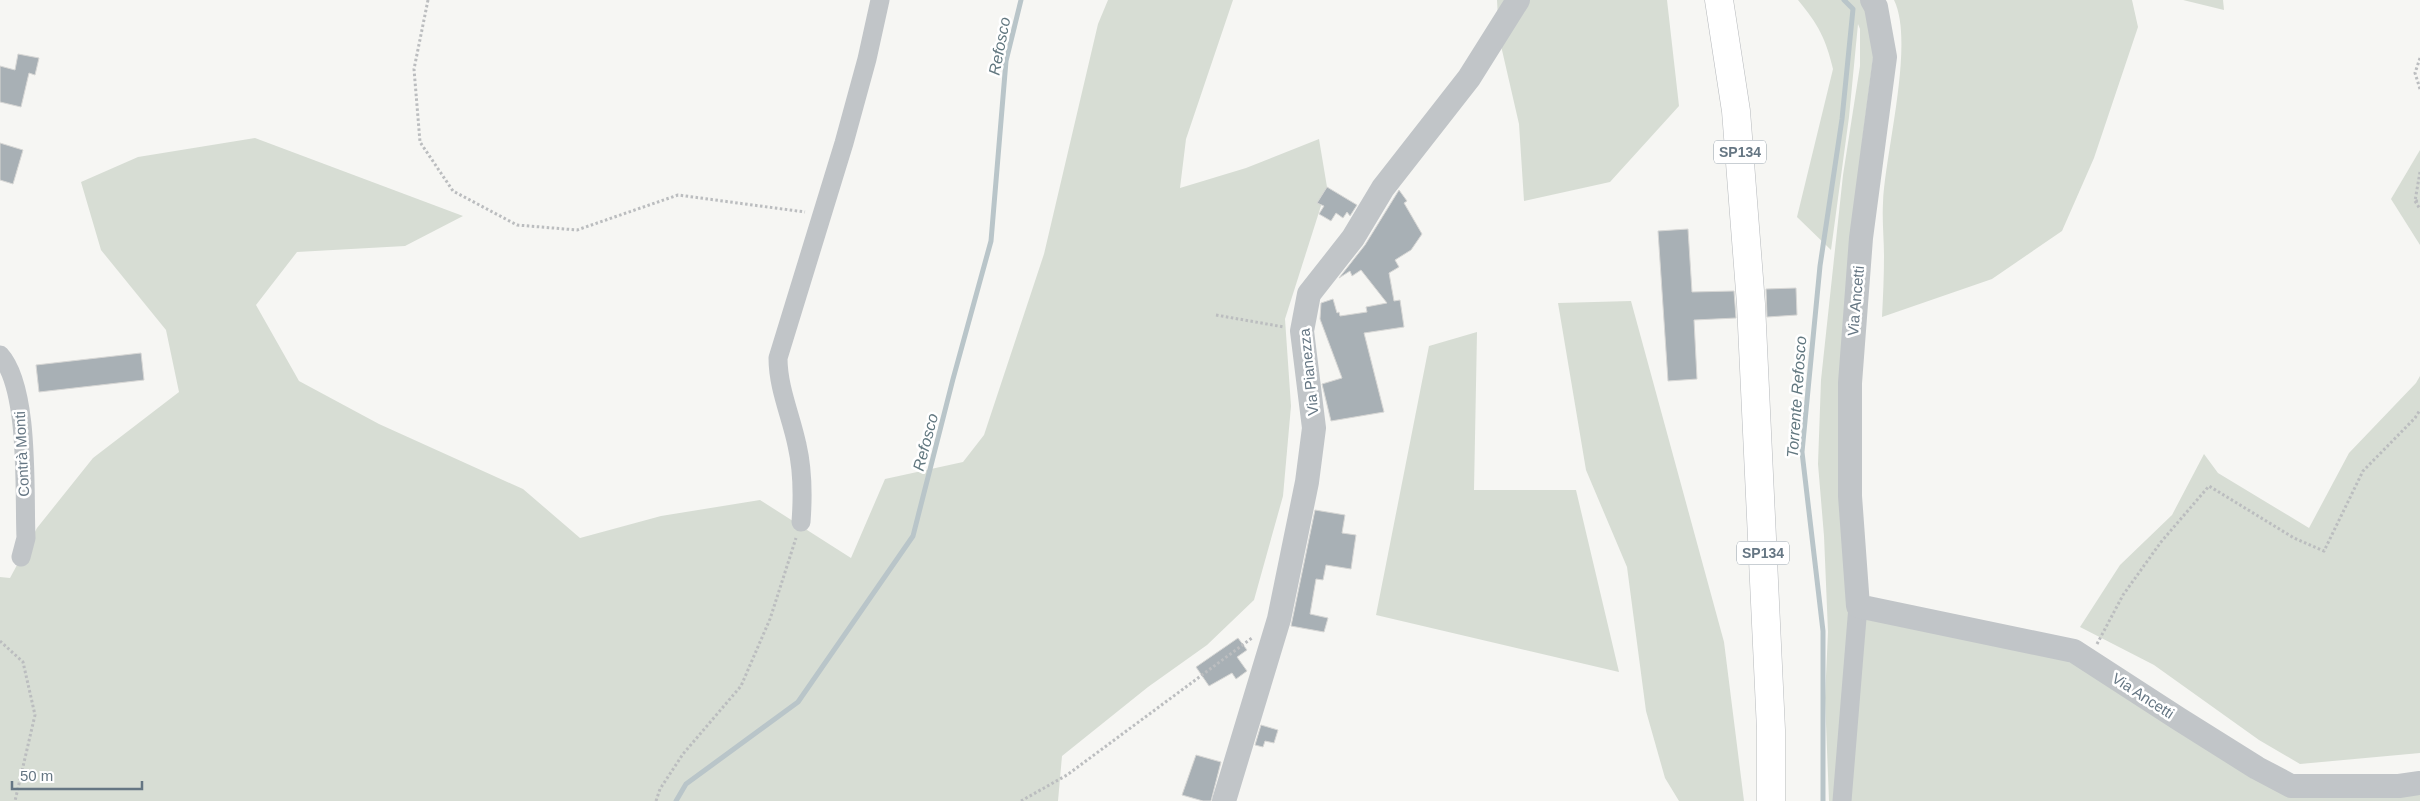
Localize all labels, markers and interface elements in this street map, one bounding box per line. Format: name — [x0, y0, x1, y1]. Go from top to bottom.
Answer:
water label: Refosco — [986, 16, 1013, 77]
road number: SP134 — [1714, 140, 1766, 163]
street label: Via Ancetti — [1844, 265, 1867, 337]
street label: Via Pianezza — [1295, 327, 1322, 416]
water label: Torrente Refosco — [1784, 335, 1809, 459]
street label: Contrà Monti — [11, 411, 32, 497]
water label: Refosco — [910, 411, 941, 473]
road number: SP134 — [1737, 542, 1789, 564]
street label: Via Ancetti — [2109, 669, 2178, 722]
scale bar — [12, 758, 142, 790]
text: 50 m — [20, 767, 53, 784]

